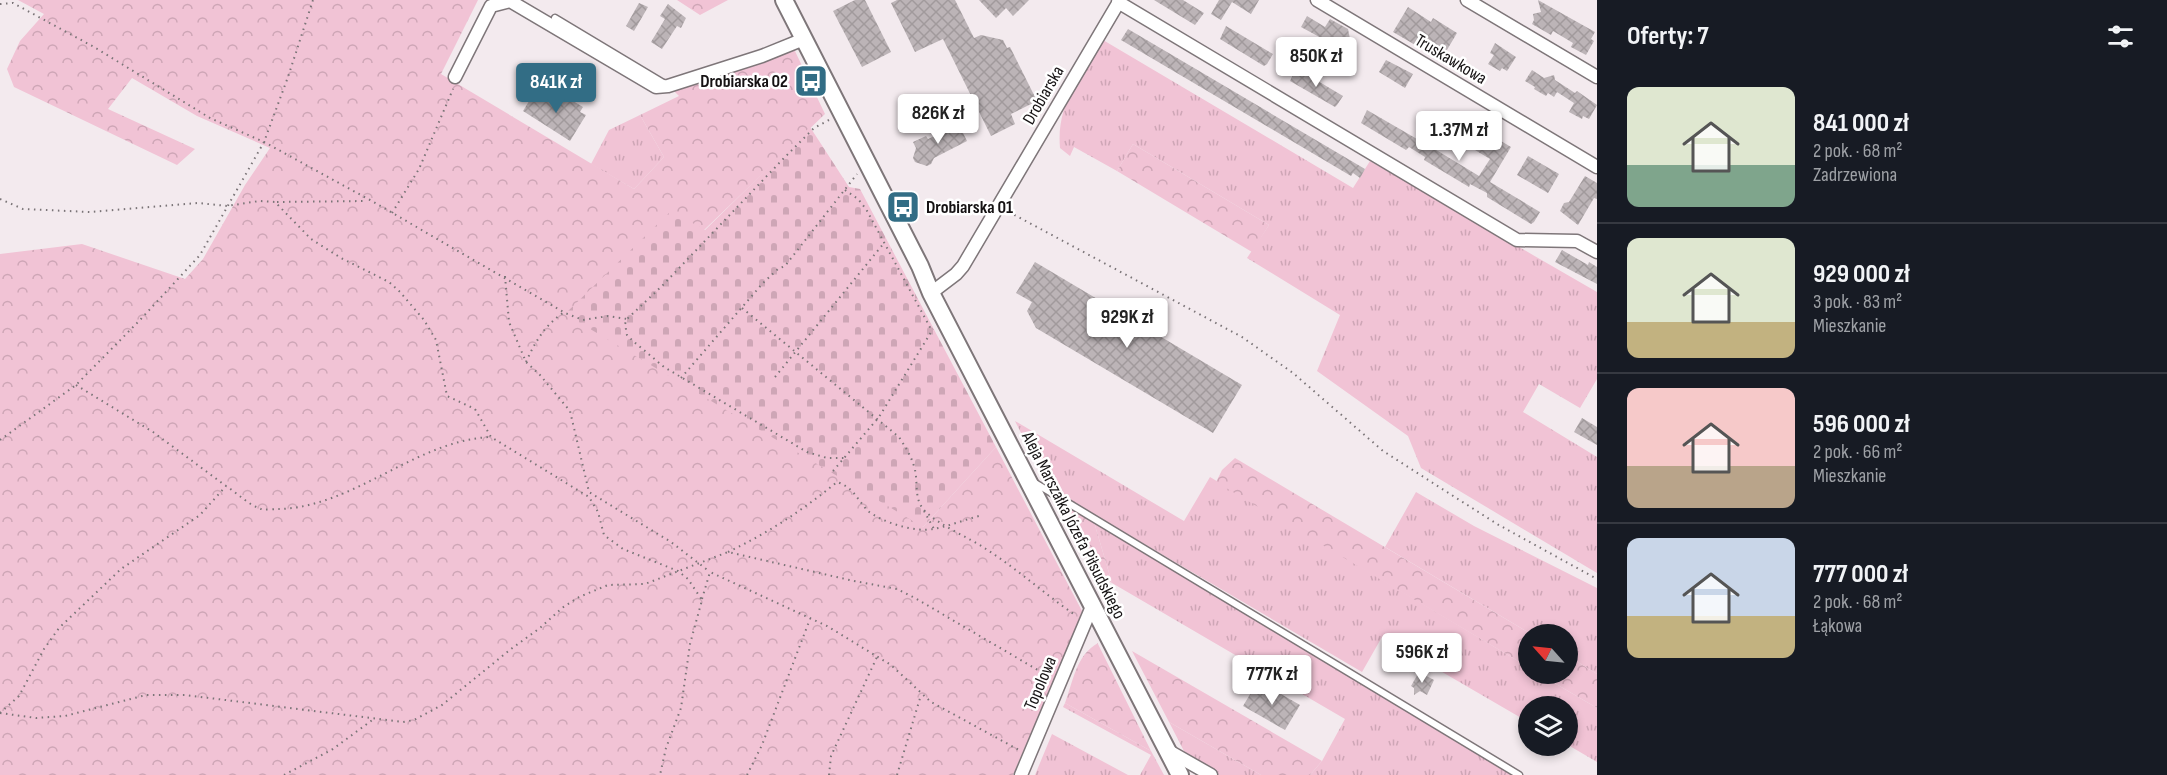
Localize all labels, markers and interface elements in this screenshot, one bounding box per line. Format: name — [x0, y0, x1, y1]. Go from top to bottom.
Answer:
icon: filters — [2104, 20, 2137, 53]
text: Oferty: 7 — [1627, 21, 1709, 52]
street label: Truskawkowa — [1411, 30, 1490, 89]
pin: 850K zł — [1261, 37, 1371, 88]
text: 850K zł — [1290, 44, 1342, 68]
street label: Drobiarska — [1018, 62, 1069, 128]
pin: 841K zł — [501, 63, 611, 114]
bus stop icon: Drobiarska 02 — [793, 63, 829, 99]
text: 841K zł — [530, 70, 582, 94]
place label: Drobiarska 02 — [700, 71, 788, 92]
pin: 826K zł — [883, 94, 993, 145]
text: 826K zł — [912, 101, 964, 125]
text: 841 000 zł — [1813, 108, 1909, 139]
pin: 1.37M zł — [1397, 111, 1521, 162]
icon: home — [1675, 111, 1747, 183]
text: 1.37M zł — [1430, 118, 1488, 142]
text: 2 pok. · 68 m² — [1813, 139, 1903, 163]
text: Zadrzewiona — [1813, 163, 1897, 187]
bus stop icon: Drobiarska 01 — [885, 189, 921, 225]
place label: Drobiarska 01 — [926, 197, 1013, 218]
text: 929 000 zł — [1813, 259, 1910, 290]
icon: home — [1675, 262, 1747, 334]
text: 3 pok. · 83 m² — [1813, 290, 1902, 314]
pin: 929K zł — [1072, 298, 1182, 349]
text: 929K zł — [1101, 305, 1153, 329]
text: Mieszkanie — [1813, 314, 1886, 338]
text: 596 000 zł — [1813, 409, 1910, 440]
icon: home — [1675, 412, 1747, 484]
street label: Aleja Marszałka Józefa Piłsudskiego — [1017, 427, 1130, 622]
text: 2 pok. · 66 m² — [1813, 440, 1903, 464]
text: Mieszkanie — [1813, 464, 1886, 488]
text: 777 000 zł — [1813, 559, 1908, 590]
icon: home — [1675, 562, 1747, 634]
text: 2 pok. · 68 m² — [1813, 590, 1903, 614]
text: Łąkowa — [1813, 614, 1862, 638]
north arrow — [1518, 624, 1578, 684]
map controls — [1518, 624, 1578, 756]
pin: 596K zł — [1367, 633, 1477, 684]
text: 596K zł — [1396, 640, 1448, 664]
street label: Topolowa — [1020, 653, 1061, 713]
pin: 777K zł — [1217, 655, 1327, 706]
text: 777K zł — [1246, 662, 1298, 686]
button: layers — [1518, 696, 1578, 756]

